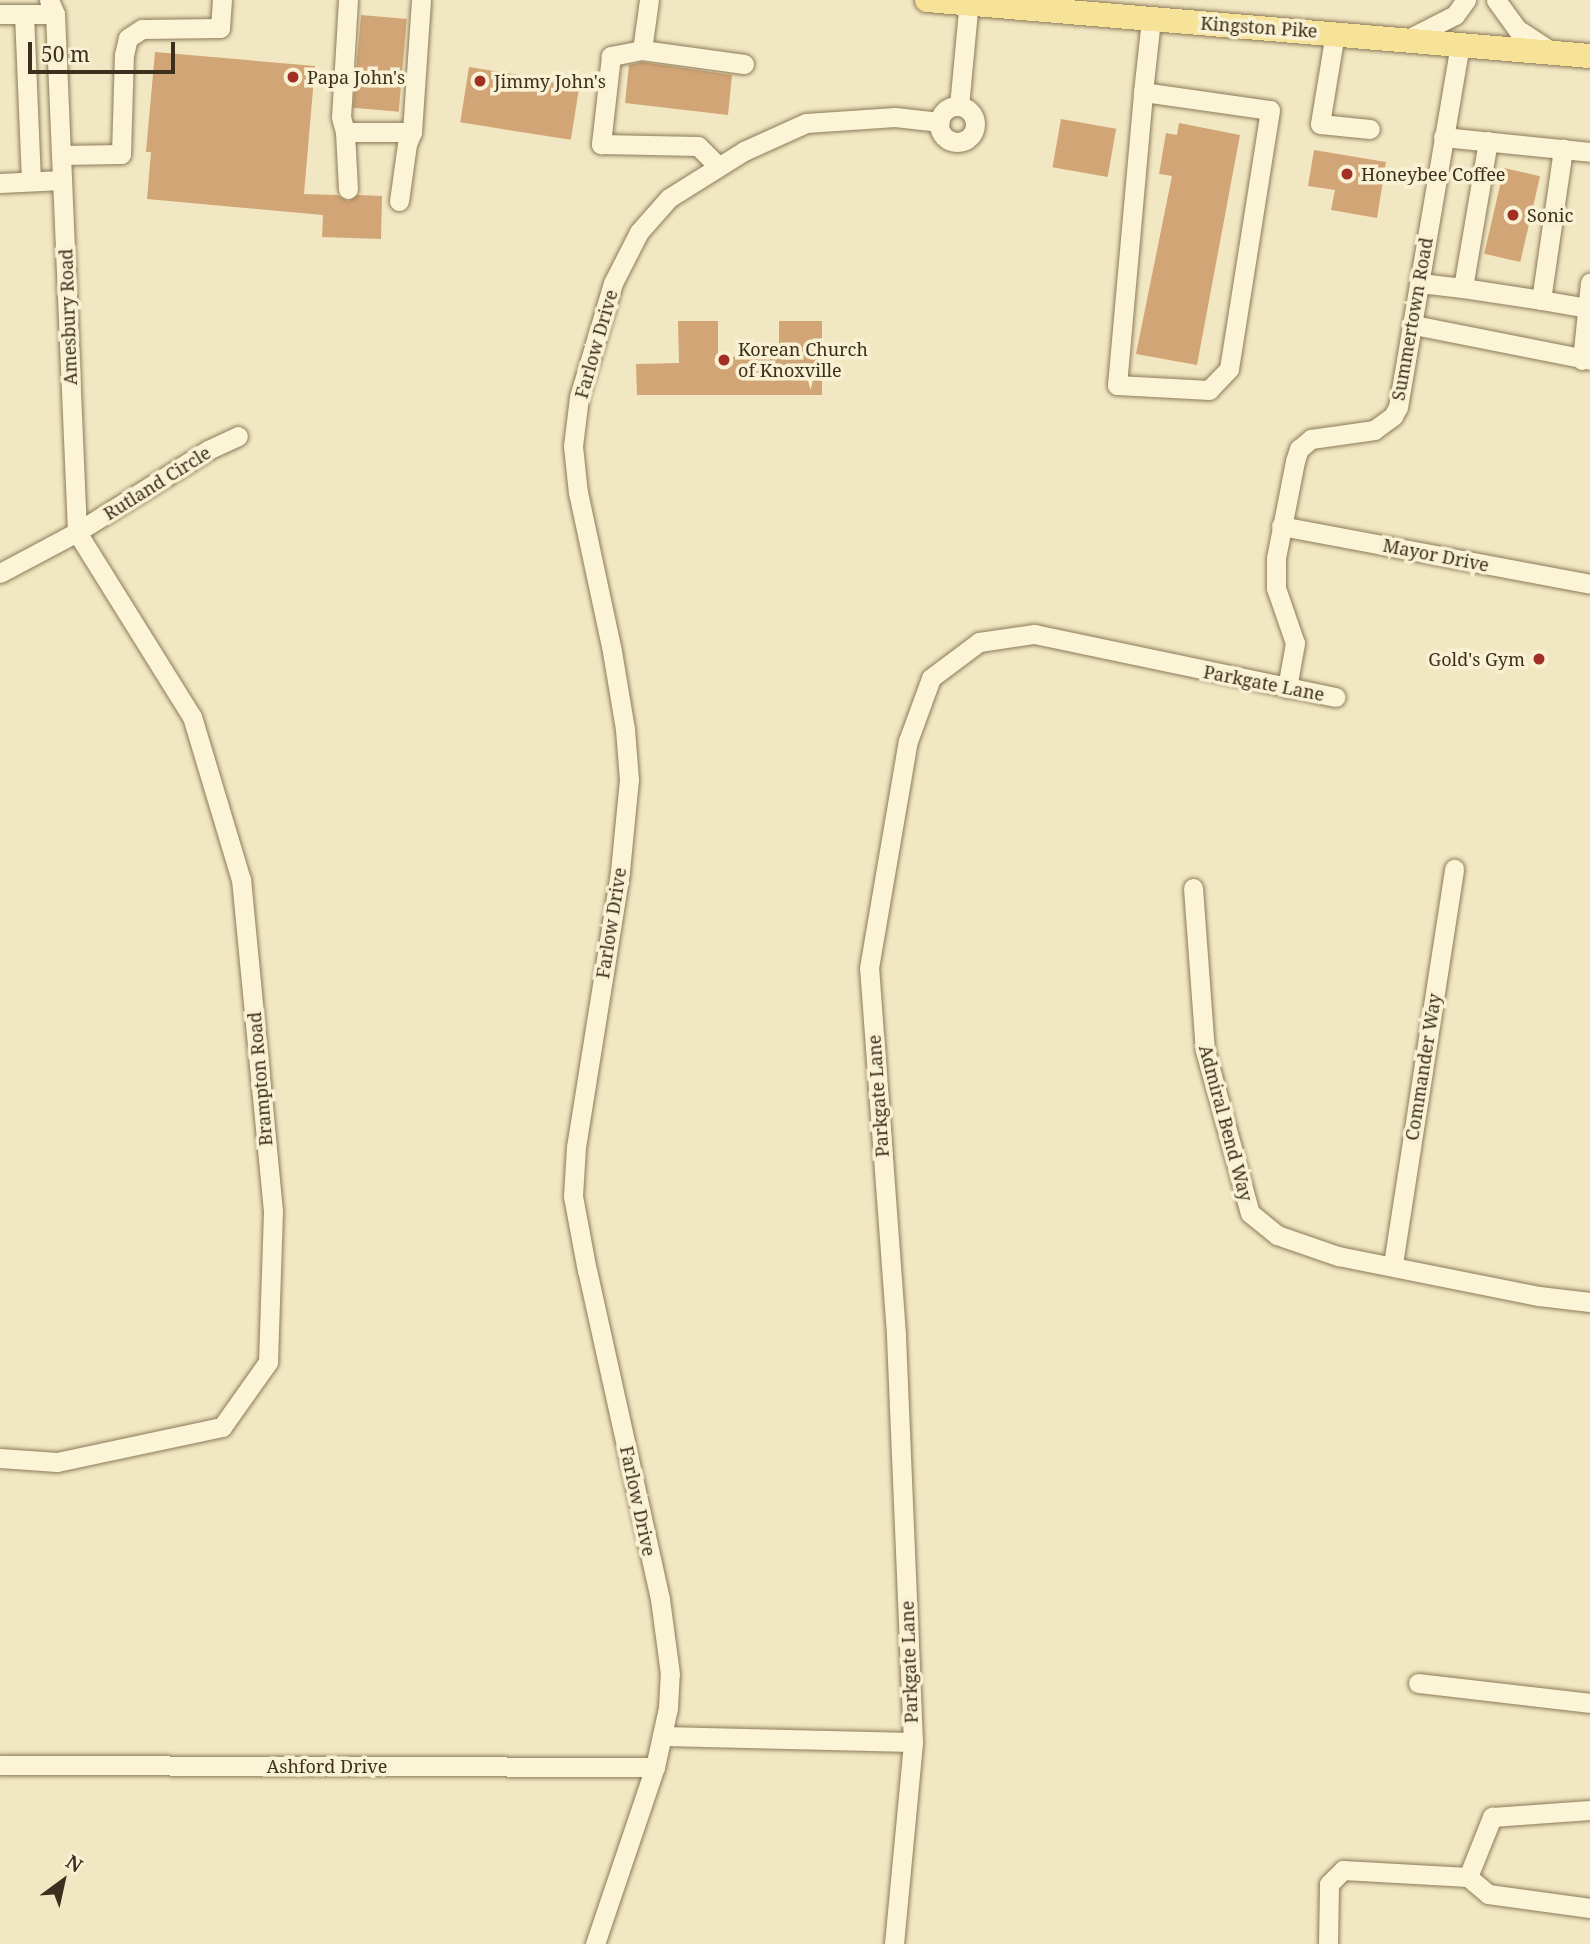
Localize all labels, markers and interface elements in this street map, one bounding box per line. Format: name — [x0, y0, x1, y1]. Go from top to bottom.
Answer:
street label: Kingston Pike — [1200, 12, 1318, 42]
scale bar — [32, 28, 178, 72]
text: 50 m — [41, 40, 90, 68]
place label: Papa John's — [307, 66, 405, 88]
marker: Papa John's — [285, 69, 301, 85]
place label: Jimmy John's — [494, 70, 606, 92]
marker: Jimmy John's — [472, 73, 488, 89]
place label: Honeybee Coffee — [1361, 163, 1506, 185]
marker: Honeybee Coffee — [1339, 166, 1355, 182]
place label: Sonic — [1527, 204, 1573, 226]
marker: Sonic — [1505, 207, 1521, 223]
street label: Summertown Road — [1387, 236, 1437, 402]
street label: Amesbury Road — [55, 248, 81, 386]
street label: Farlow Drive — [570, 287, 622, 401]
place label: Korean Church of Knoxville — [738, 339, 868, 382]
marker: Korean Church of Knoxville — [716, 352, 732, 368]
street label: Rutland Circle — [100, 442, 214, 524]
street label: Mayor Drive — [1381, 534, 1491, 576]
place label: Gold's Gym — [1428, 648, 1525, 670]
marker: Gold's Gym — [1531, 651, 1547, 667]
street label: Parkgate Lane — [1202, 661, 1326, 705]
street label: Farlow Drive — [592, 866, 630, 980]
street label: Commander Way — [1401, 992, 1445, 1142]
street label: Brampton Road — [243, 1011, 277, 1147]
street label: Parkgate Lane — [863, 1034, 893, 1158]
street label: Admiral Bend Way — [1195, 1042, 1257, 1204]
street label: Farlow Drive — [616, 1444, 660, 1558]
street label: Parkgate Lane — [896, 1600, 922, 1724]
street label: Ashford Drive — [267, 1755, 387, 1777]
north arrow — [28, 1846, 98, 1916]
text: N — [61, 1848, 88, 1878]

